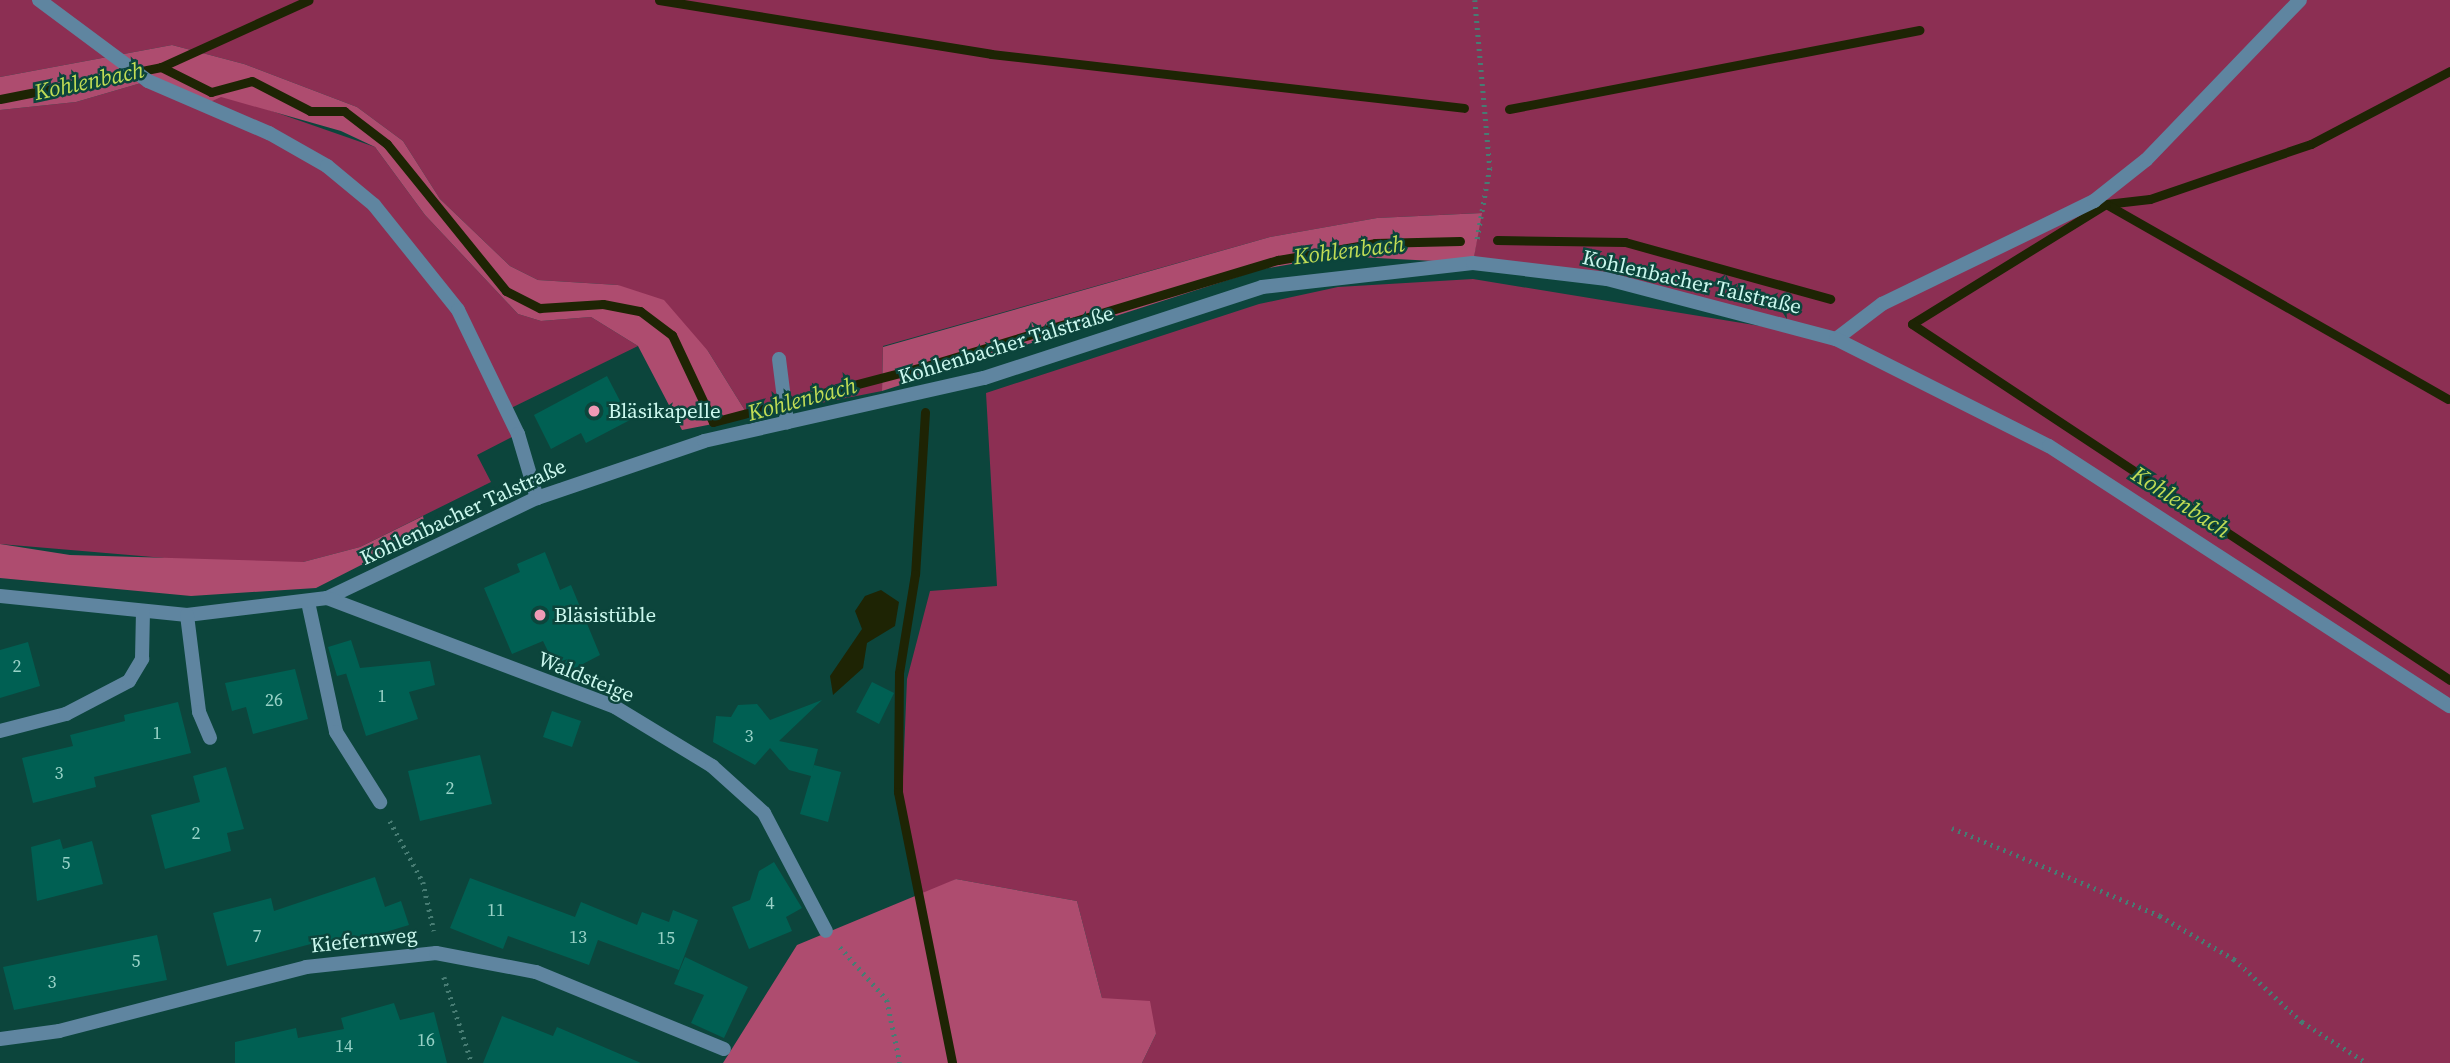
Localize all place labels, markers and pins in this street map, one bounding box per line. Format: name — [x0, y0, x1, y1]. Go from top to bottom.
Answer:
place label: Bläsikapelle — [608, 398, 721, 424]
marker: Bläsikapelle — [586, 403, 602, 419]
place label: Bläsistüble — [554, 602, 656, 628]
marker: Bläsistüble — [532, 607, 548, 623]

